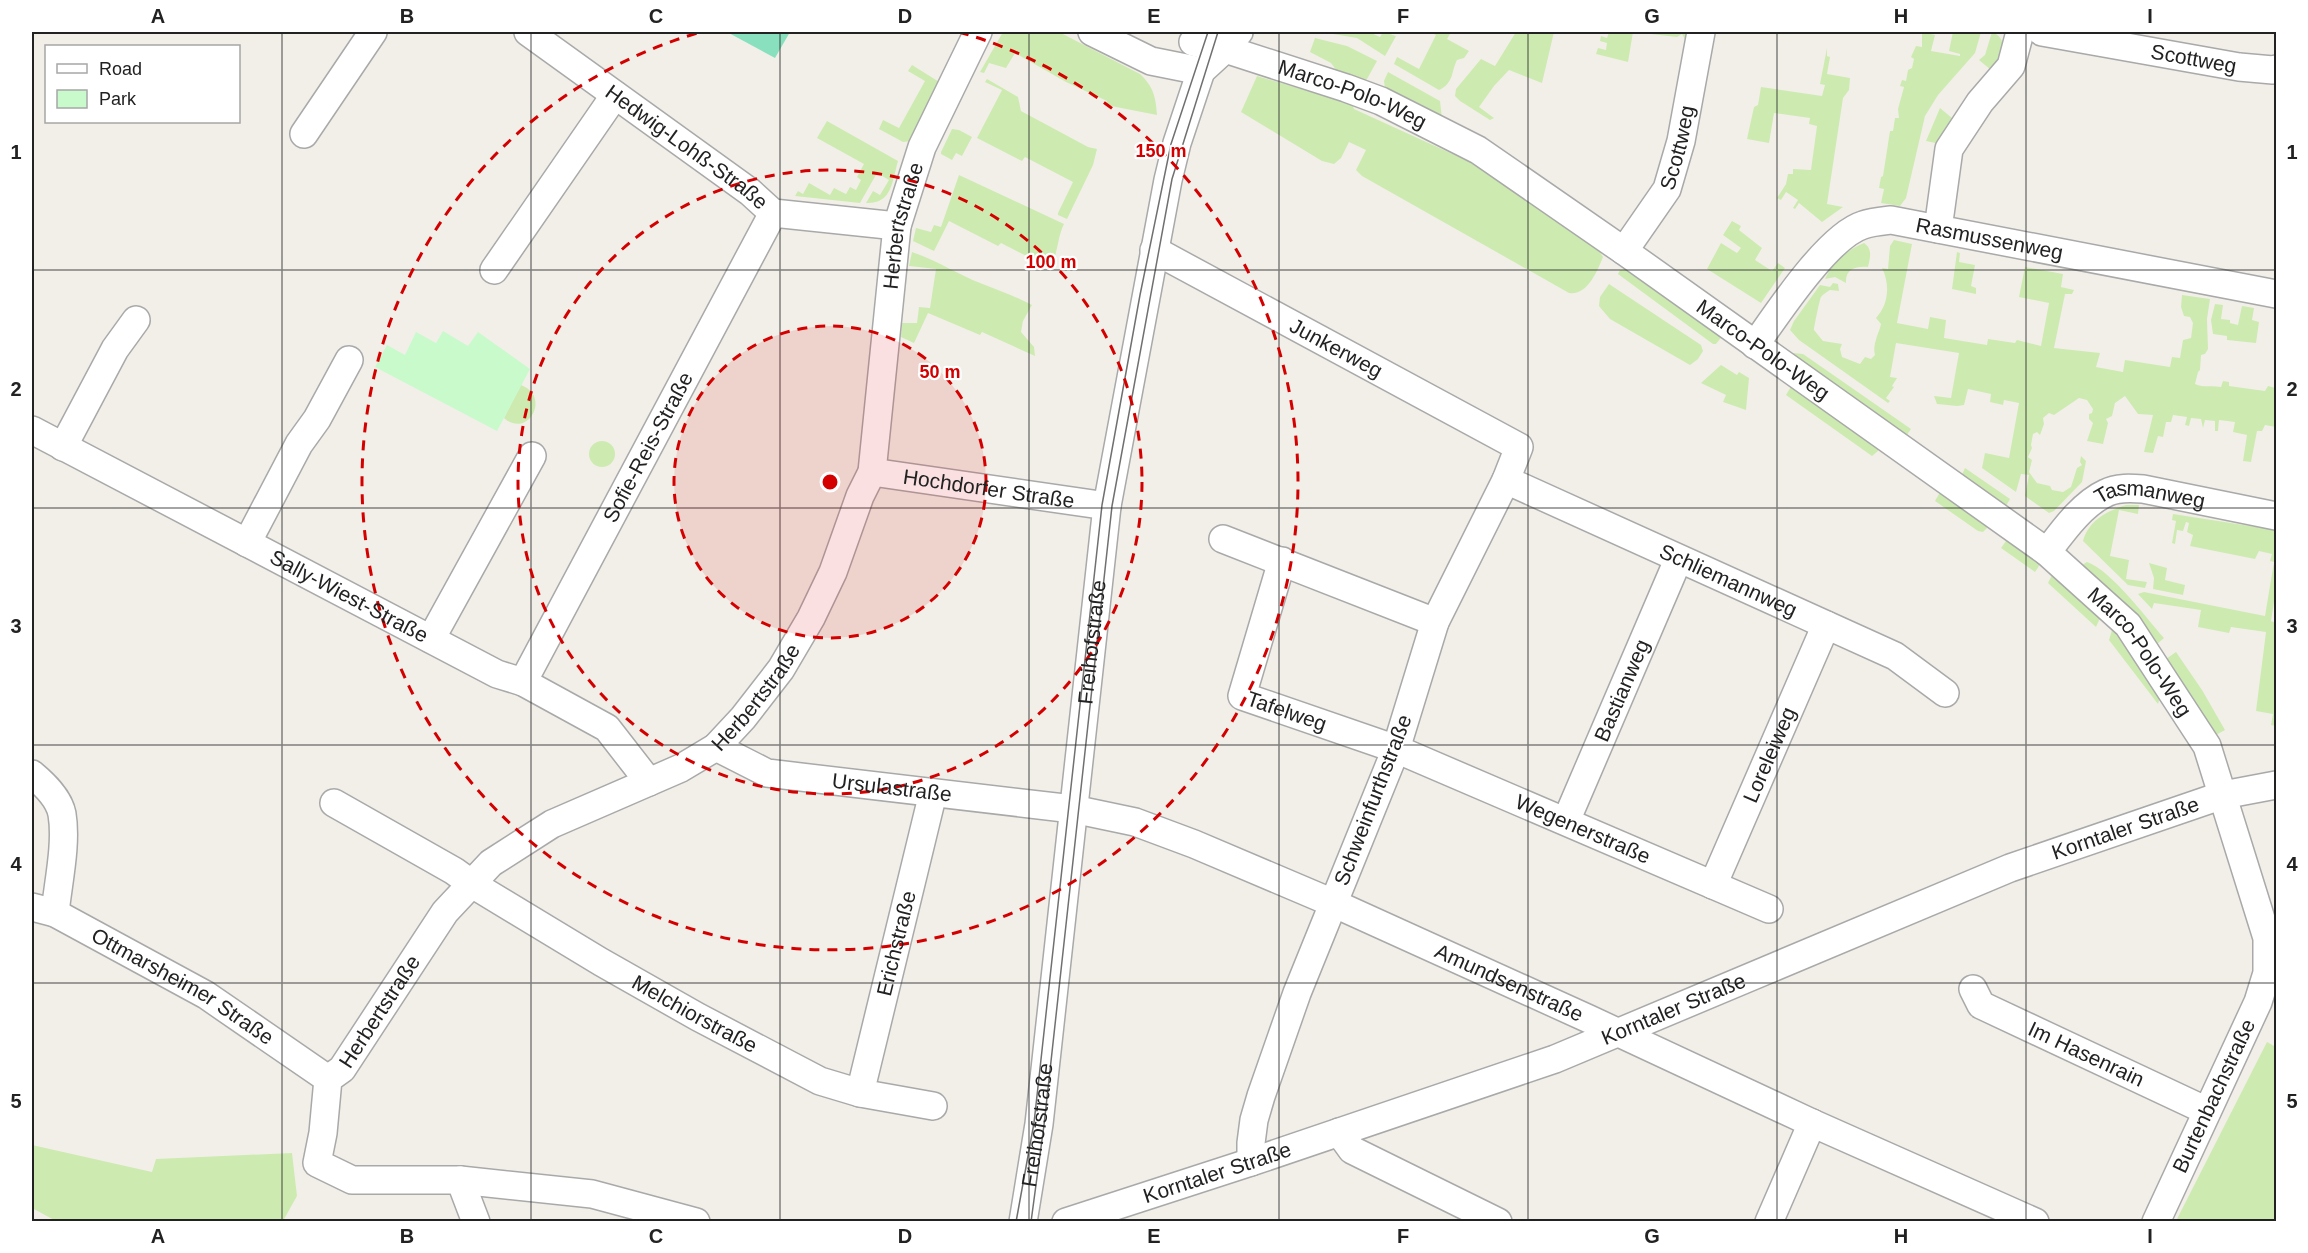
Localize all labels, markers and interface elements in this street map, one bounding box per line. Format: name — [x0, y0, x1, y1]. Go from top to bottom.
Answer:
text: A — [151, 5, 165, 27]
text: B — [400, 5, 414, 27]
text: C — [649, 5, 663, 27]
text: D — [898, 5, 912, 27]
text: E — [1147, 5, 1161, 27]
text: F — [1397, 5, 1409, 27]
text: G — [1644, 5, 1660, 27]
text: H — [1894, 5, 1908, 27]
text: I — [2147, 5, 2153, 27]
street label: Scottweg — [2149, 40, 2238, 77]
legend — [45, 45, 240, 123]
street label: Marco-Polo-Weg — [1276, 55, 1431, 133]
text: Road — [99, 59, 142, 79]
street label: Hedwig-Lohß-Straße — [601, 80, 773, 214]
text: Park — [99, 89, 137, 109]
street label: Scottweg — [1655, 104, 1698, 193]
text: 1 — [10, 141, 22, 163]
text: 150 m — [1135, 141, 1187, 161]
text: 1 — [2286, 141, 2298, 163]
street label: Herbertstraße — [879, 159, 927, 290]
street label: Rasmussenweg — [1914, 213, 2065, 264]
text: 100 m — [1025, 252, 1077, 272]
street label: Marco-Polo-Weg — [1693, 295, 1834, 404]
street label: Junkerweg — [1286, 314, 1387, 382]
text: 50 m — [919, 362, 961, 382]
street label: Sofie-Reis-Straße — [598, 368, 697, 526]
text: 2 — [10, 378, 22, 400]
text: 2 — [2286, 378, 2298, 400]
street label: Hochdorfer Straße — [902, 465, 1076, 512]
centre of rings — [820, 472, 840, 492]
street label: Tasmanweg — [2090, 476, 2207, 512]
street label: Schliemannweg — [1656, 539, 1801, 621]
street label: Sally-Wiest-Straße — [266, 545, 432, 647]
street label: Freihofstraße — [1073, 579, 1110, 706]
street label: Marco-Polo-Weg — [2083, 582, 2197, 721]
text: 3 — [10, 615, 22, 637]
text: 3 — [2286, 615, 2298, 637]
street label: Bastianweg — [1590, 636, 1654, 745]
street label: Herbertstraße — [707, 640, 804, 755]
street label: Tafelweg — [1244, 687, 1330, 735]
street label: Loreleiweg — [1738, 703, 1800, 806]
street label: Schweinfurthstraße — [1329, 711, 1416, 888]
street label: Ursulastraße — [831, 769, 953, 806]
street label: Wegenerstraße — [1512, 790, 1654, 868]
street label: Korntaler Straße — [2049, 792, 2202, 864]
text: 4 — [10, 853, 22, 875]
text: 4 — [2286, 853, 2298, 875]
street label: Erichstraße — [872, 888, 920, 998]
street label: Ottmarsheimer Straße — [88, 923, 278, 1049]
street label: Amundsenstraße — [1432, 939, 1587, 1026]
street label: Herbertstraße — [334, 951, 424, 1072]
street label: Korntaler Straße — [1598, 968, 1749, 1049]
street label: Melchiorstraße — [628, 970, 761, 1057]
street label: Burtenbachstraße — [2168, 1015, 2259, 1176]
street label: Im Hasenrain — [2025, 1017, 2148, 1091]
street label: Freihofstraße — [1017, 1062, 1057, 1189]
text: 5 — [10, 1090, 22, 1112]
text: 5 — [2286, 1090, 2298, 1112]
street label: Korntaler Straße — [1140, 1137, 1294, 1207]
text: A — [151, 1225, 165, 1247]
text: B — [400, 1225, 414, 1247]
text: C — [649, 1225, 663, 1247]
text: D — [898, 1225, 912, 1247]
text: E — [1147, 1225, 1161, 1247]
text: F — [1397, 1225, 1409, 1247]
text: G — [1644, 1225, 1660, 1247]
text: H — [1894, 1225, 1908, 1247]
text: I — [2147, 1225, 2153, 1247]

